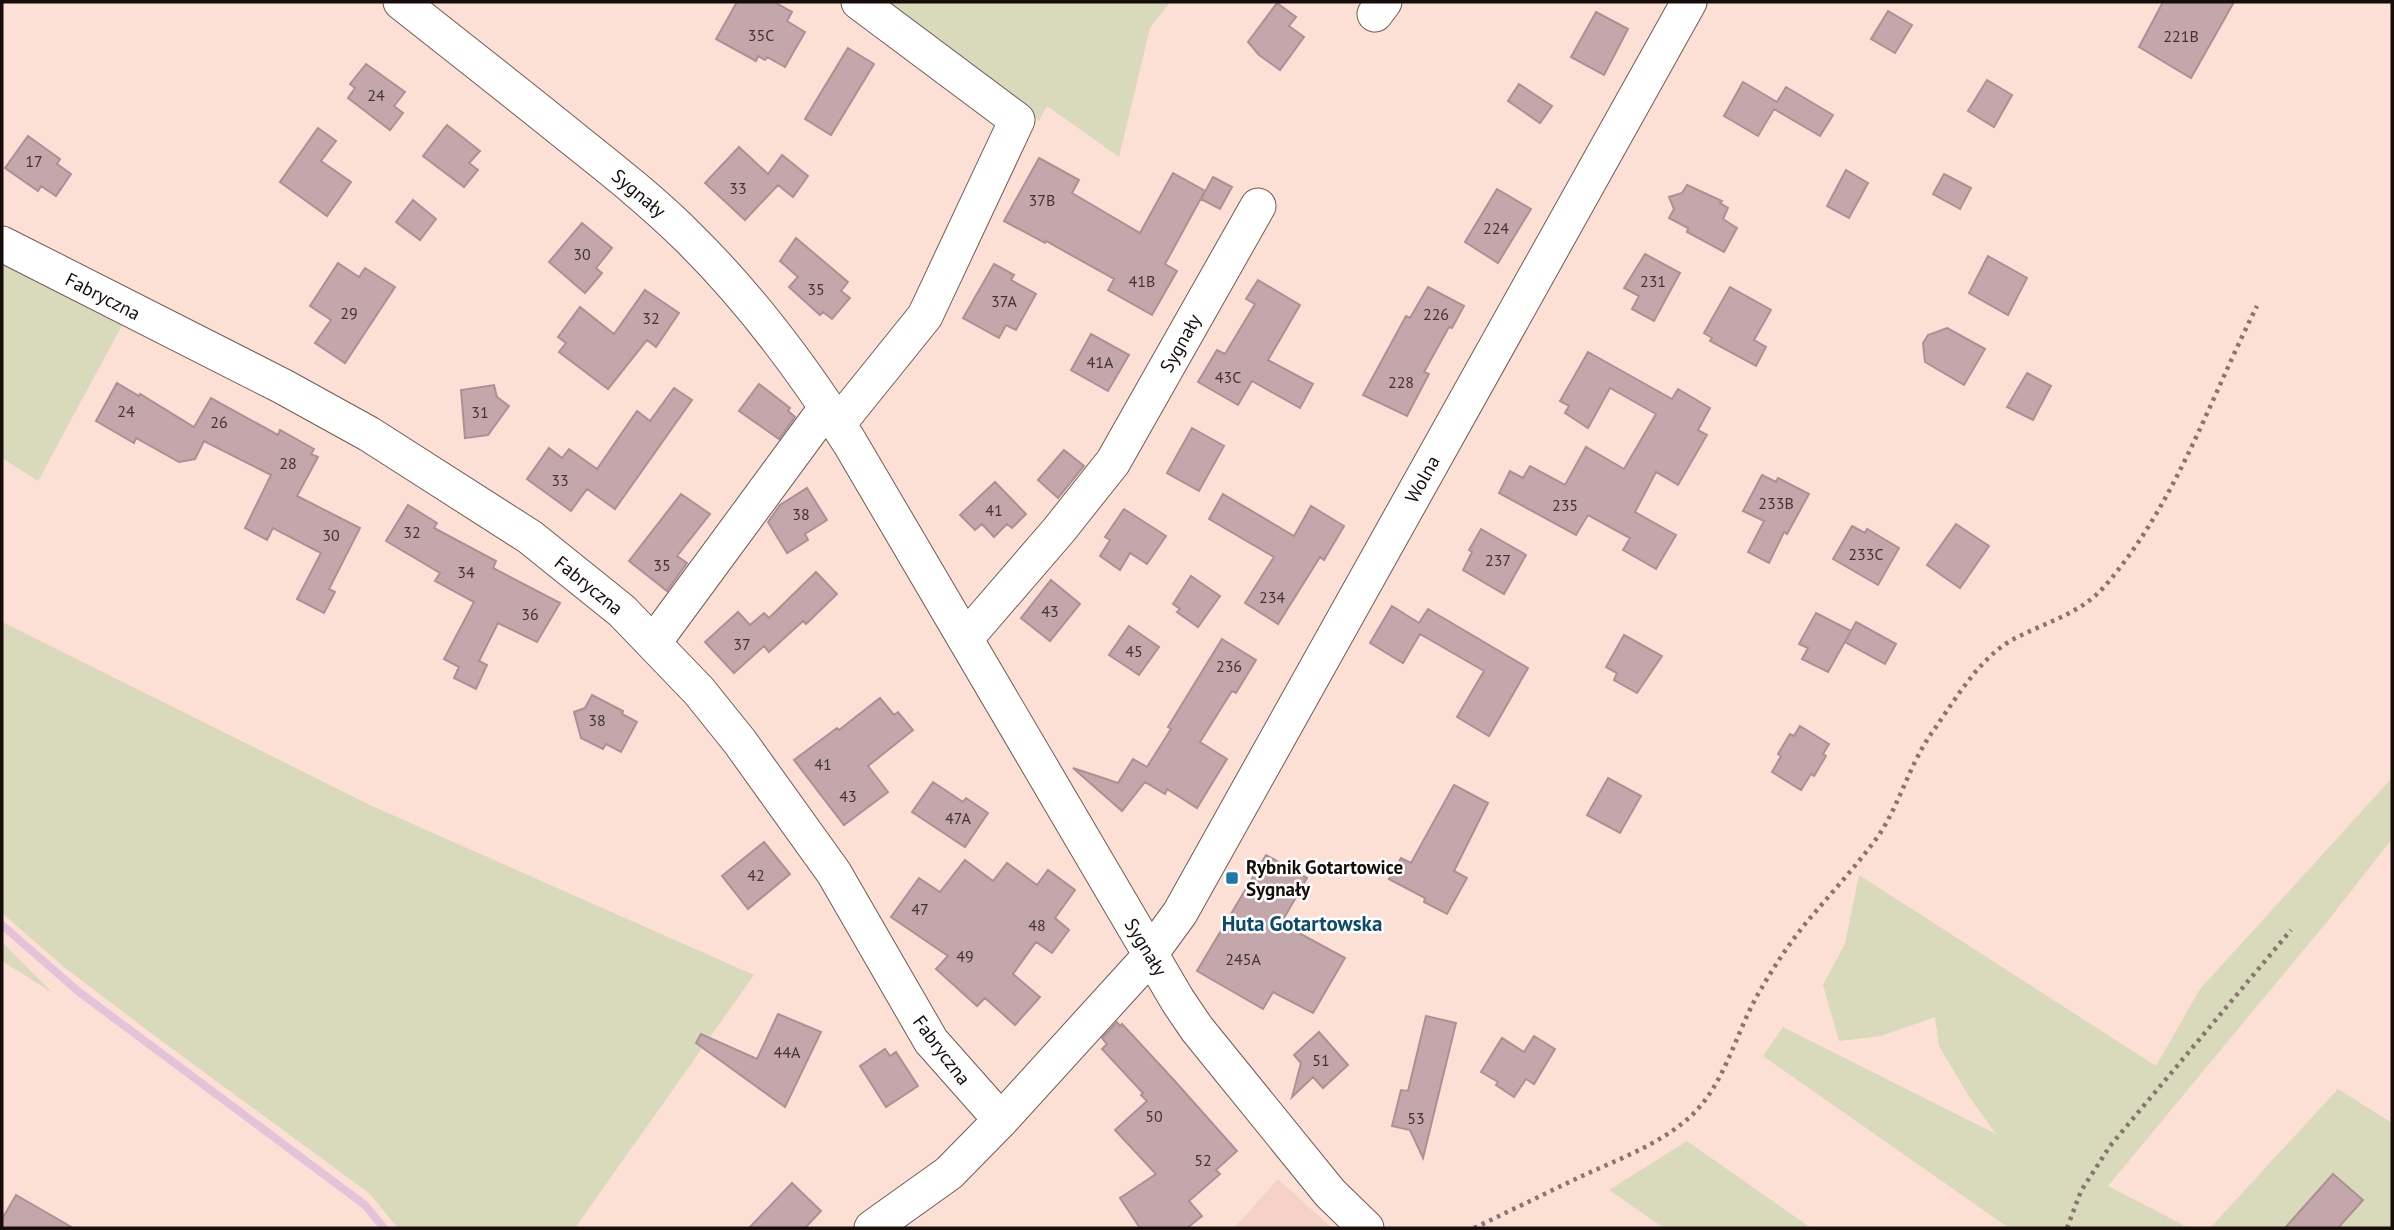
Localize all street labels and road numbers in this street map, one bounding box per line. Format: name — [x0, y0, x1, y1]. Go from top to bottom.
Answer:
street label: Sygnały — [607, 164, 671, 223]
street label: Fabryczna — [61, 267, 145, 325]
street label: Sygnały — [1154, 309, 1206, 376]
street label: Wolna — [1399, 451, 1445, 507]
street label: Fabryczna — [550, 550, 628, 620]
street label: Sygnały — [1119, 914, 1173, 980]
street label: Fabryczna — [908, 1010, 976, 1090]

